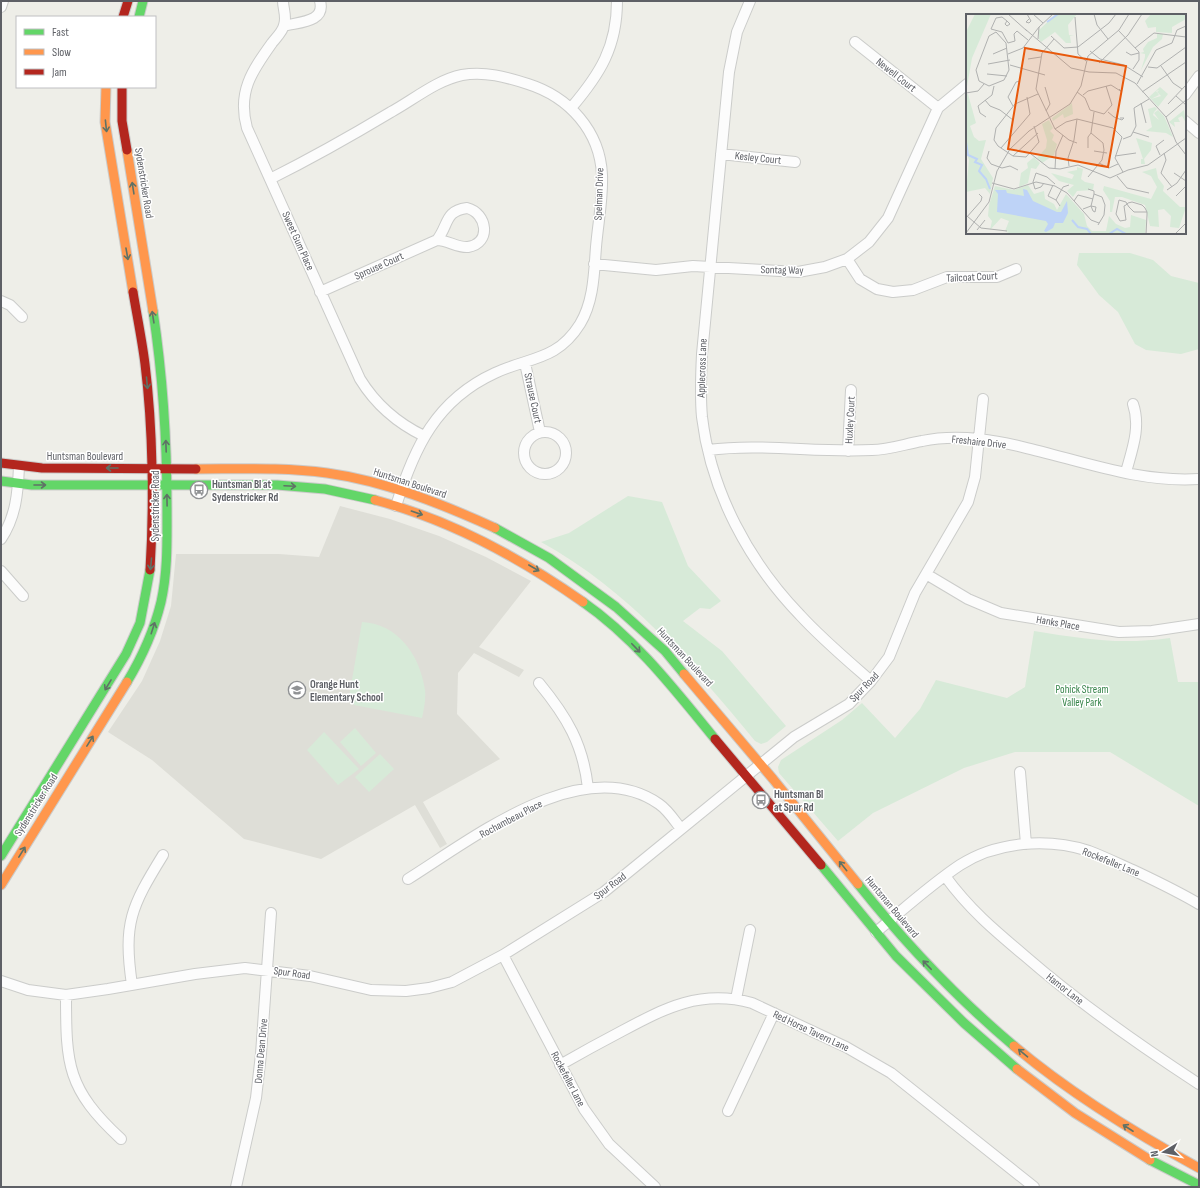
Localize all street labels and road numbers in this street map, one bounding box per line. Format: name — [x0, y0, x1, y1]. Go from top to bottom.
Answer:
street label: Newell Court — [873, 55, 919, 95]
street label: Sydenstricker Road — [132, 147, 156, 220]
street label: Kesley Court — [734, 149, 782, 167]
street label: Spelman Drive — [592, 167, 606, 221]
street label: Sweet Gum Place — [279, 209, 317, 273]
street label: Sprouse Court — [352, 249, 406, 283]
street label: Sontag Way — [760, 263, 804, 277]
street label: Tailcoat Court — [946, 269, 999, 285]
street label: Applecross Lane — [694, 338, 710, 399]
street label: Strause Court — [521, 372, 545, 425]
street label: Huxley Court — [842, 395, 858, 444]
street label: Freshaire Drive — [951, 433, 1007, 451]
street label: Huntsman Boulevard — [47, 450, 124, 463]
street label: Huntsman Boulevard — [372, 465, 449, 501]
street label: Sydenstricker Road — [149, 470, 162, 542]
street label: Hanks Place — [1035, 613, 1081, 633]
street label: Huntsman Boulevard — [654, 625, 716, 690]
street label: Spur Road — [846, 669, 882, 705]
street label: Sydenstricker Road — [12, 771, 61, 839]
street label: Rochambeau Place — [477, 797, 545, 841]
street label: Rockefeller Lane — [1080, 845, 1142, 879]
street label: Spur Road — [591, 869, 629, 902]
street label: Huntsman Boulevard — [862, 874, 922, 941]
street label: Spur Road — [273, 964, 312, 982]
street label: Hamor Lane — [1044, 970, 1086, 1008]
street label: Red Horse Tavern Lane — [771, 1008, 851, 1054]
street label: Donna Dean Drive — [252, 1018, 270, 1084]
street label: Rockefeller Lane — [548, 1049, 588, 1109]

